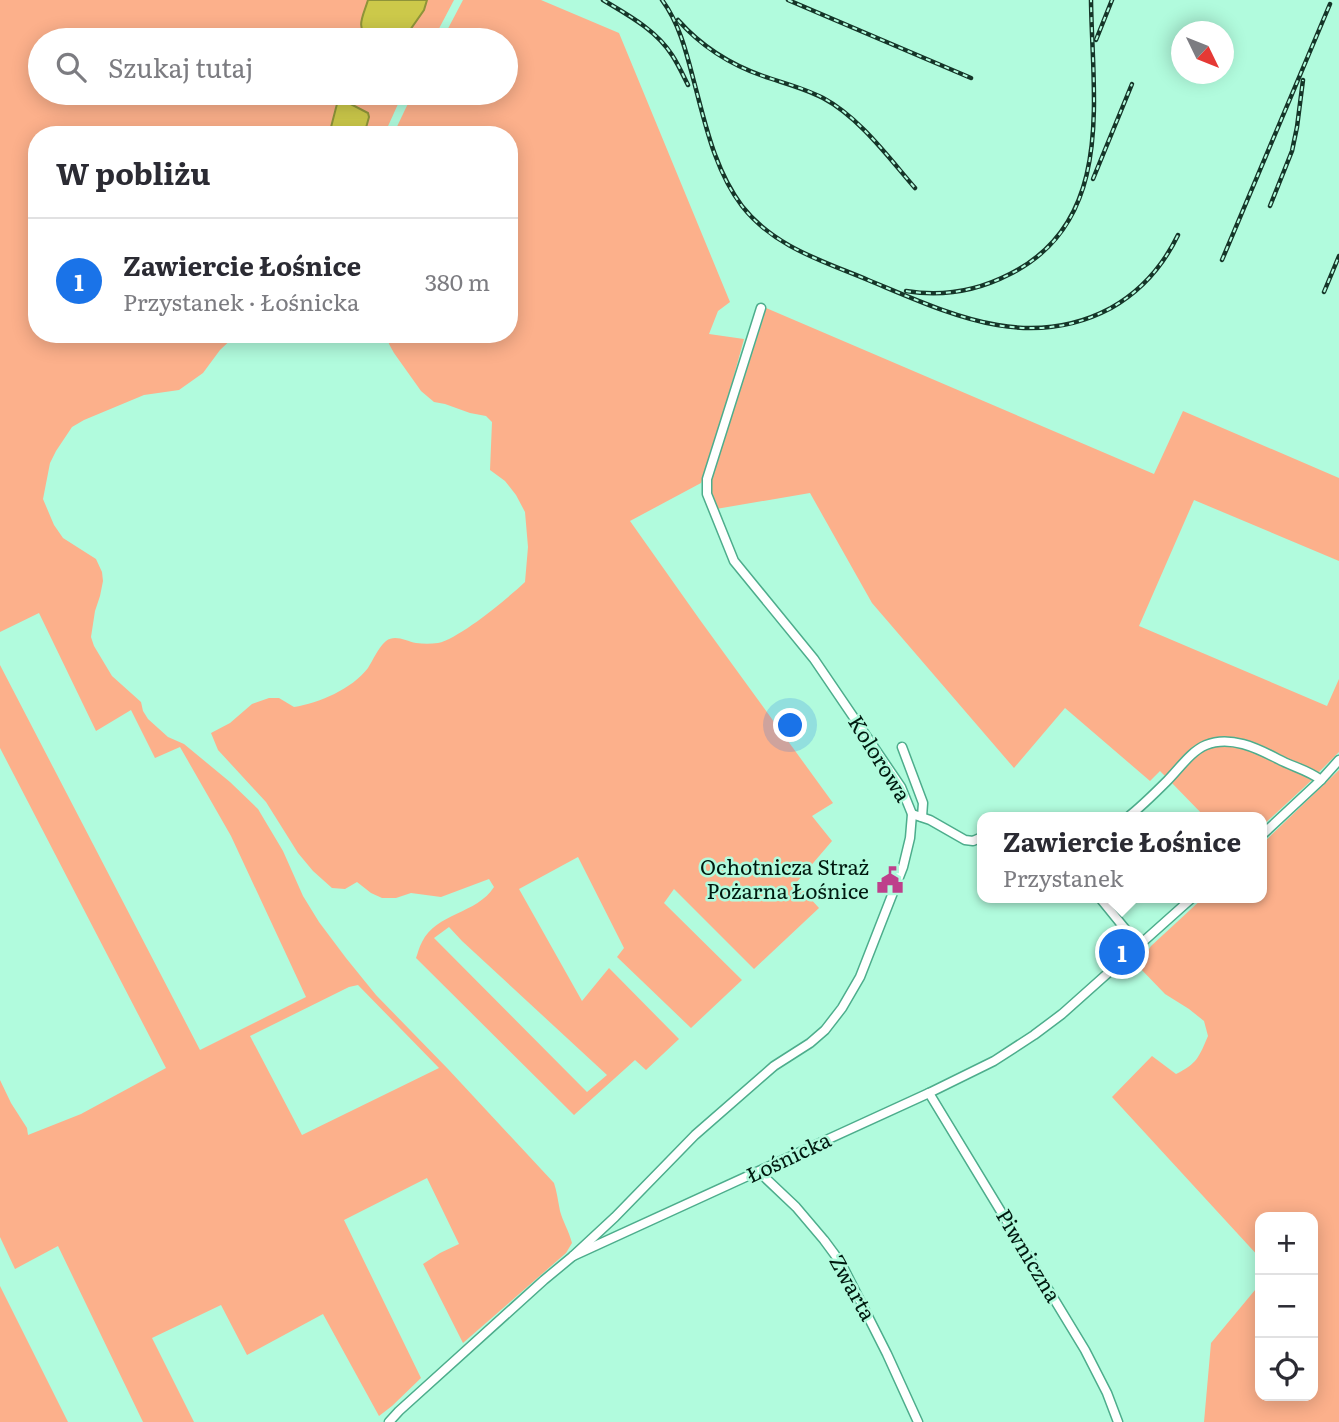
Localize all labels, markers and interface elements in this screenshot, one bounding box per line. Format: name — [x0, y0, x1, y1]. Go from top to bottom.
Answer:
north arrow — [1171, 21, 1234, 84]
search box — [28, 28, 518, 105]
text: Szukaj tutaj — [108, 47, 253, 86]
icon: search — [52, 48, 90, 86]
text: W pobliżu — [56, 150, 211, 194]
text: Zawiercie Łośnice — [123, 245, 361, 284]
text: 1 — [74, 264, 84, 298]
text: 380 m — [425, 264, 490, 298]
text: Przystanek · Łośnicka — [123, 284, 359, 318]
your location — [773, 708, 807, 742]
street label: Kolorowa — [842, 708, 920, 808]
popup — [977, 812, 1267, 903]
text: Zawiercie Łośnice — [1003, 821, 1241, 860]
place label: Ochotnicza Straż Pożarna Łośnice — [700, 850, 869, 905]
text: Przystanek — [1003, 860, 1124, 894]
public building icon: Ochotnicza Straż Pożarna Łośnice — [875, 865, 905, 895]
pin: 1 — [1099, 926, 1145, 978]
street label: Łośnicka — [741, 1122, 836, 1189]
street label: Piwniczna — [990, 1202, 1071, 1308]
map controls — [1255, 1212, 1318, 1401]
button: + — [1255, 1212, 1318, 1275]
street label: Zwarta — [823, 1248, 885, 1326]
button: − — [1255, 1275, 1318, 1338]
button: locate — [1255, 1338, 1318, 1401]

